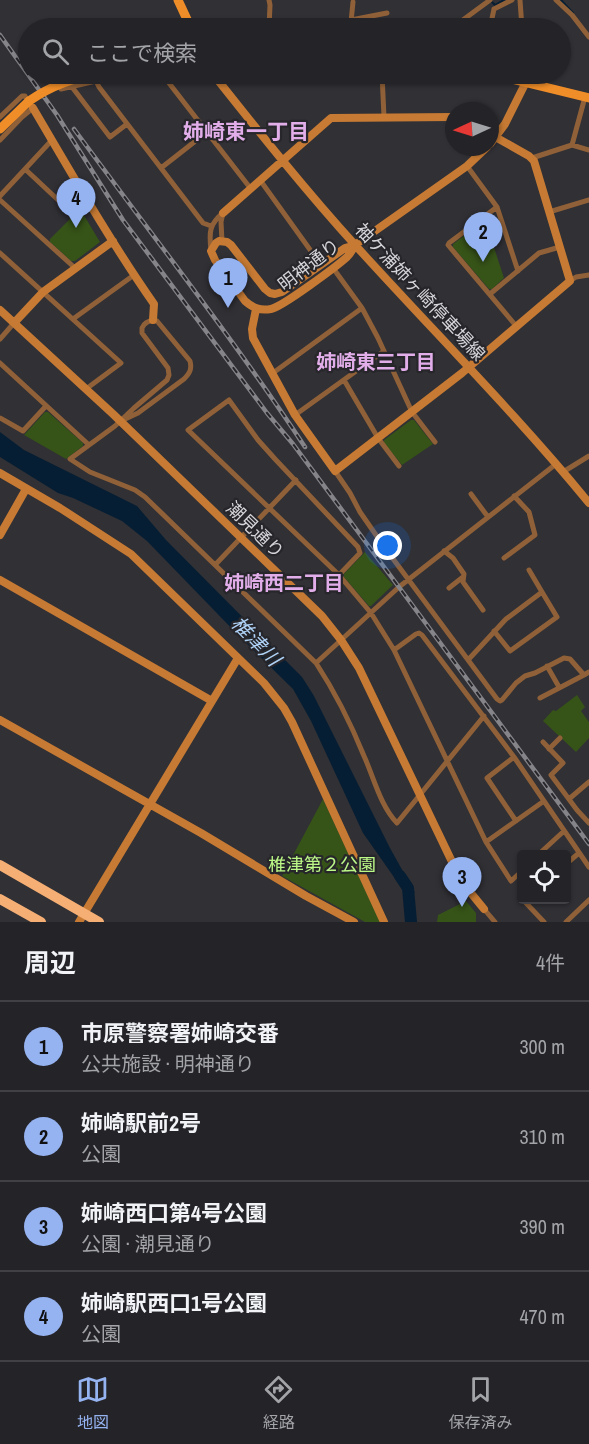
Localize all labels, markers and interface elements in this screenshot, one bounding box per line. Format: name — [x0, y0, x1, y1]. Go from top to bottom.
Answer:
search box — [18, 18, 571, 84]
icon: search — [39, 35, 72, 68]
text: ここで検索 — [87, 38, 197, 68]
north arrow — [445, 102, 499, 156]
district label: 姉崎東一丁目 — [183, 117, 309, 146]
pin: 4 — [56, 178, 96, 228]
pin: 2 — [464, 212, 502, 262]
street label: 袖ケ浦姉ヶ崎停車場線 — [350, 217, 491, 366]
street label: 明神通り — [273, 233, 345, 297]
pin: 1 — [208, 258, 248, 308]
district label: 姉崎東三丁目 — [316, 348, 436, 375]
street label: 潮見通り — [221, 496, 290, 564]
your location — [373, 531, 402, 560]
district label: 姉崎西二丁目 — [224, 569, 344, 596]
water label: 椎津川 — [226, 610, 288, 673]
map controls — [517, 850, 571, 904]
button: locate — [517, 850, 571, 904]
park label: 椎津第２公園 — [268, 852, 376, 877]
pin: 3 — [442, 858, 482, 907]
text: 周辺 — [24, 945, 76, 980]
text: 4件 — [536, 949, 565, 976]
text: 市原警察署姉崎交番 — [81, 1018, 279, 1048]
text: 1 — [39, 1033, 48, 1060]
text: 300 m — [519, 1033, 565, 1060]
text: 公共施設 · 明神通り — [81, 1050, 255, 1077]
text: 姉崎駅前2号 — [81, 1108, 201, 1138]
text: 2 — [39, 1123, 48, 1150]
text: 310 m — [519, 1123, 565, 1150]
text: 公園 — [81, 1140, 121, 1167]
text: 姉崎西口第4号公園 — [81, 1198, 267, 1228]
text: 3 — [39, 1213, 48, 1240]
text: 390 m — [519, 1213, 565, 1240]
text: 公園 · 潮見通り — [81, 1230, 215, 1257]
text: 姉崎駅西口1号公園 — [81, 1288, 267, 1318]
text: 4 — [39, 1303, 48, 1330]
text: 470 m — [519, 1303, 565, 1330]
text: 公園 — [81, 1320, 121, 1347]
tab: 地図 — [76, 1373, 109, 1433]
tab: 経路 — [262, 1373, 295, 1433]
tab: 保存済み — [448, 1373, 512, 1433]

